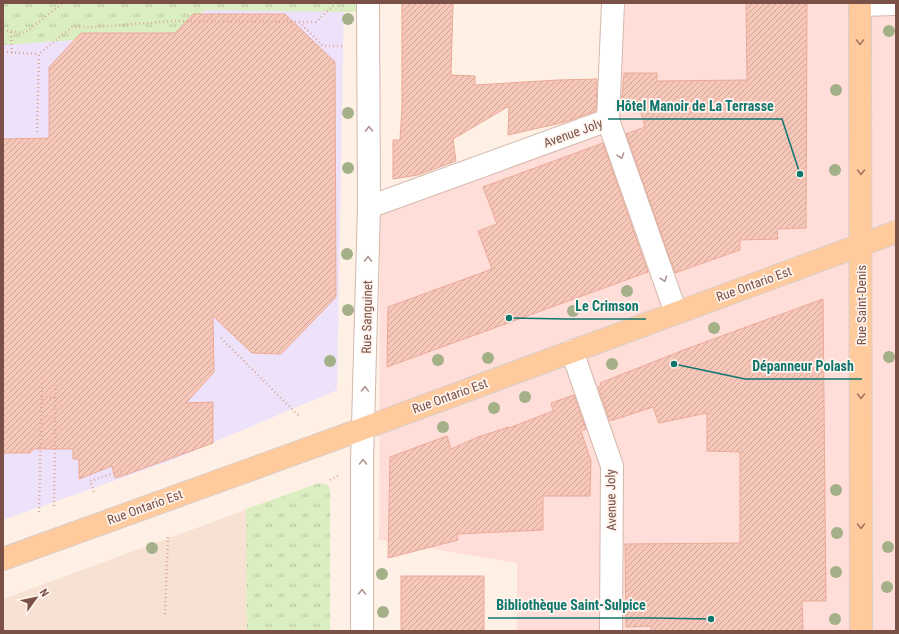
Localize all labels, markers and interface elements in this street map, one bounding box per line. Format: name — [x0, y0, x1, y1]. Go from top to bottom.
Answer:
one-way arrow — [856, 39, 864, 45]
callout: Hôtel Manoir de La Terrasse — [608, 93, 782, 119]
text: Hôtel Manoir de La Terrasse — [616, 98, 774, 114]
street label: Avenue Joly — [541, 115, 605, 151]
one-way arrow — [365, 126, 373, 132]
one-way arrow — [616, 153, 624, 160]
one-way arrow — [856, 169, 865, 175]
one-way arrow — [364, 256, 372, 262]
street label: Rue Ontario Est — [714, 263, 794, 305]
street label: Rue Saint-Denis — [854, 265, 869, 345]
one-way arrow — [659, 275, 668, 282]
street label: Rue Sanguinet — [359, 280, 375, 354]
callout: Le Crimson — [567, 293, 646, 319]
text: Le Crimson — [575, 298, 639, 314]
callout: Dépanneur Polash — [745, 353, 862, 379]
text: Dépanneur Polash — [752, 358, 854, 374]
street label: Rue Ontario Est — [410, 375, 490, 417]
one-way arrow — [361, 386, 370, 392]
one-way arrow — [857, 393, 865, 399]
one-way arrow — [358, 459, 367, 465]
street label: Avenue Joly — [603, 468, 619, 531]
street label: Rue Ontario Est — [105, 486, 185, 528]
one-way arrow — [857, 523, 865, 529]
north arrow — [16, 578, 56, 618]
text: N — [37, 586, 51, 599]
one-way arrow — [358, 589, 366, 595]
callout: Bibliothèque Saint-Sulpice — [488, 592, 653, 618]
text: Bibliothèque Saint-Sulpice — [496, 597, 646, 613]

